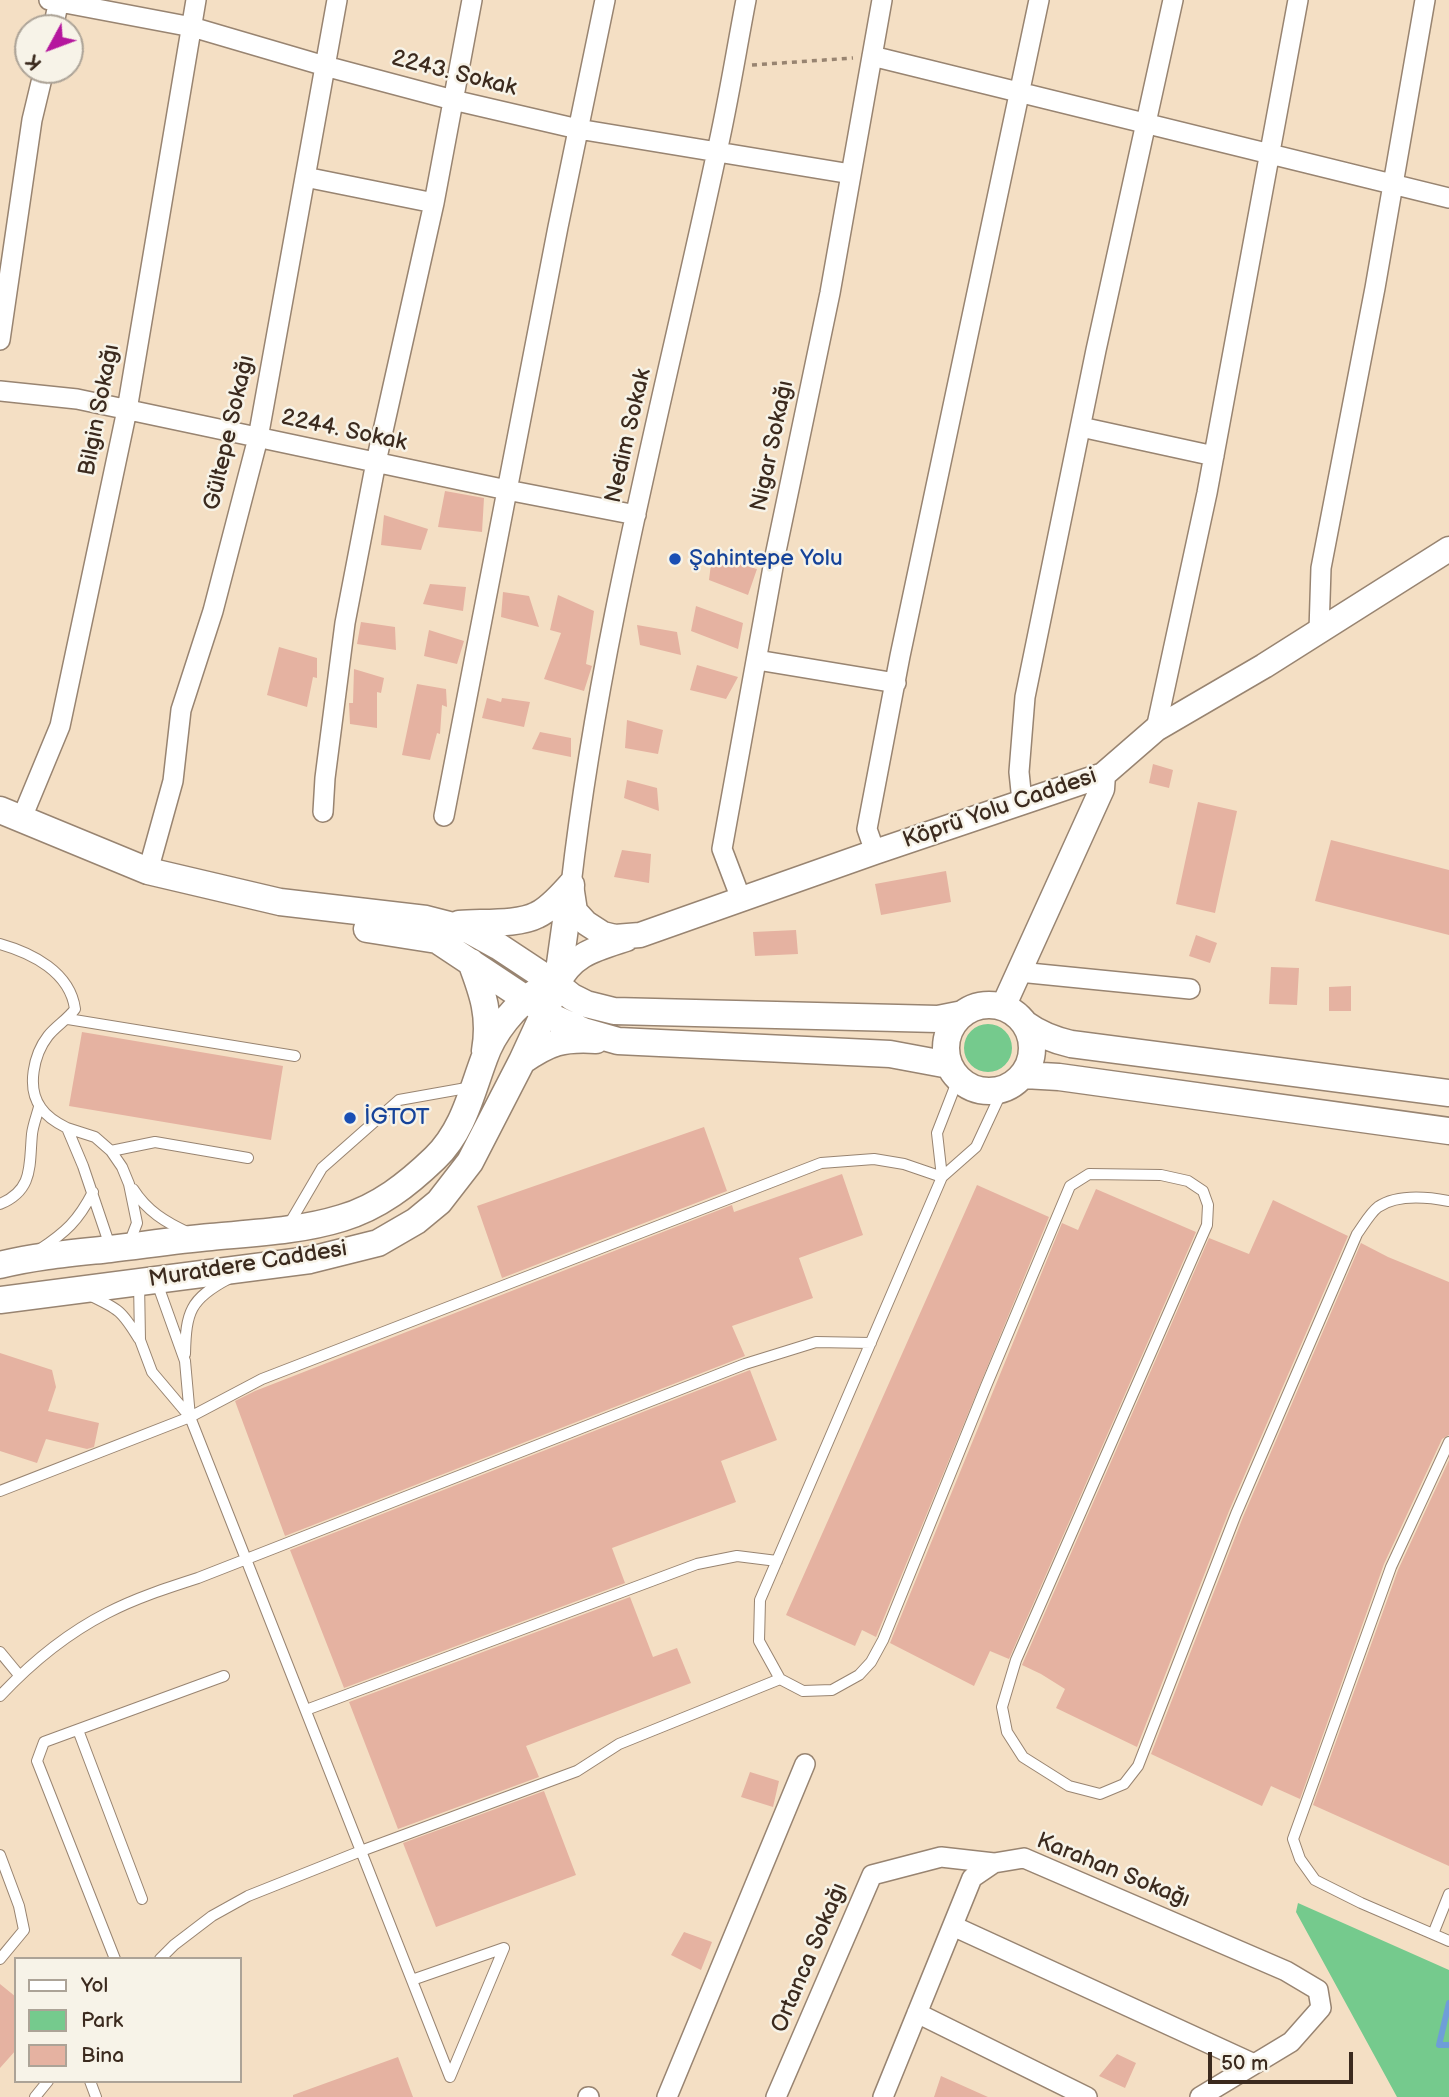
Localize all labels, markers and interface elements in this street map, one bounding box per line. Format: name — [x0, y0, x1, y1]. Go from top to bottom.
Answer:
north arrow — [14, 14, 84, 84]
street label: 2243. Sokak — [389, 45, 519, 103]
text: K — [21, 49, 47, 74]
street label: Bilgin Sokağı — [74, 342, 126, 478]
street label: Gültepe Sokağı — [199, 353, 261, 513]
street label: Nedim Sokak — [600, 366, 658, 506]
street label: Nigar Sokağı — [746, 378, 800, 514]
street label: 2244. Sokak — [279, 404, 409, 458]
place label: Şahintepe Yolu — [689, 545, 843, 573]
marker: Şahintepe Yolu — [667, 551, 683, 567]
street label: Köprü Yolu Caddesi — [899, 763, 1101, 855]
place label: İGTOT — [364, 1104, 430, 1132]
marker: İGTOT — [342, 1110, 358, 1126]
street label: Muratdere Caddesi — [147, 1236, 349, 1294]
street label: Karahan Sokağı — [1032, 1828, 1194, 1914]
street label: Ortanca Sokağı — [766, 1879, 854, 2037]
legend — [14, 1957, 242, 2083]
text: Yol — [81, 1973, 108, 1998]
text: Park — [81, 2008, 123, 2033]
scale bar — [1211, 2038, 1356, 2082]
text: Bina — [81, 2043, 124, 2068]
text: 50 m — [1221, 2051, 1268, 2076]

